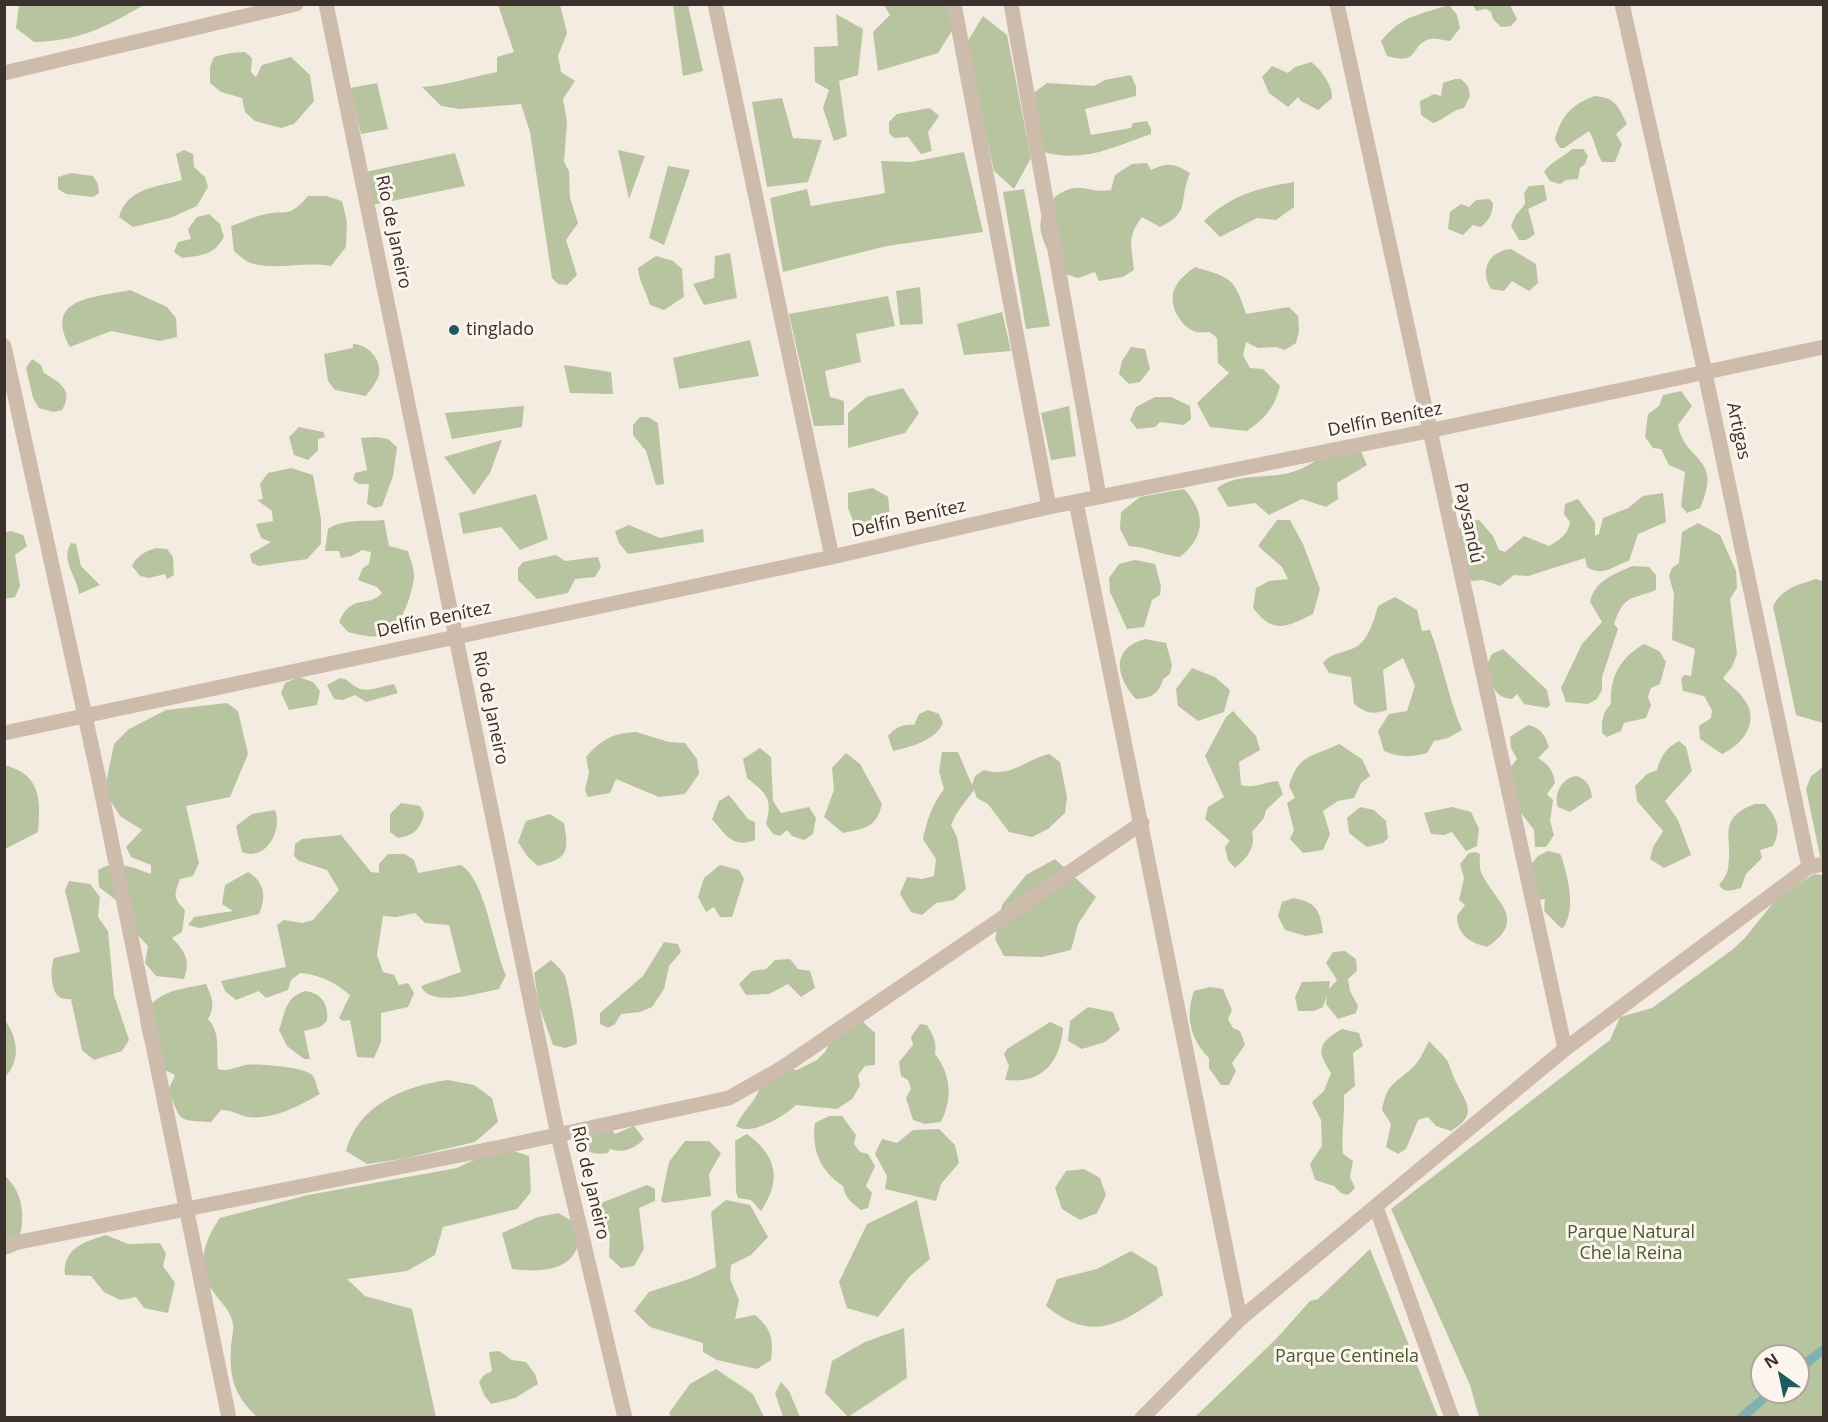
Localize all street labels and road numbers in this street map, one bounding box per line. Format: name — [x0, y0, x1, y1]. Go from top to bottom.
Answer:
street label: Río de Janeiro — [370, 173, 416, 291]
street label: Delfín Benítez — [1326, 398, 1444, 442]
street label: Artigas — [1721, 400, 1755, 462]
street label: Paysandú — [1449, 481, 1487, 565]
street label: Delfín Benítez — [850, 495, 968, 543]
street label: Delfín Benítez — [375, 597, 493, 643]
street label: Río de Janeiro — [467, 649, 513, 767]
street label: Río de Janeiro — [566, 1124, 614, 1242]

